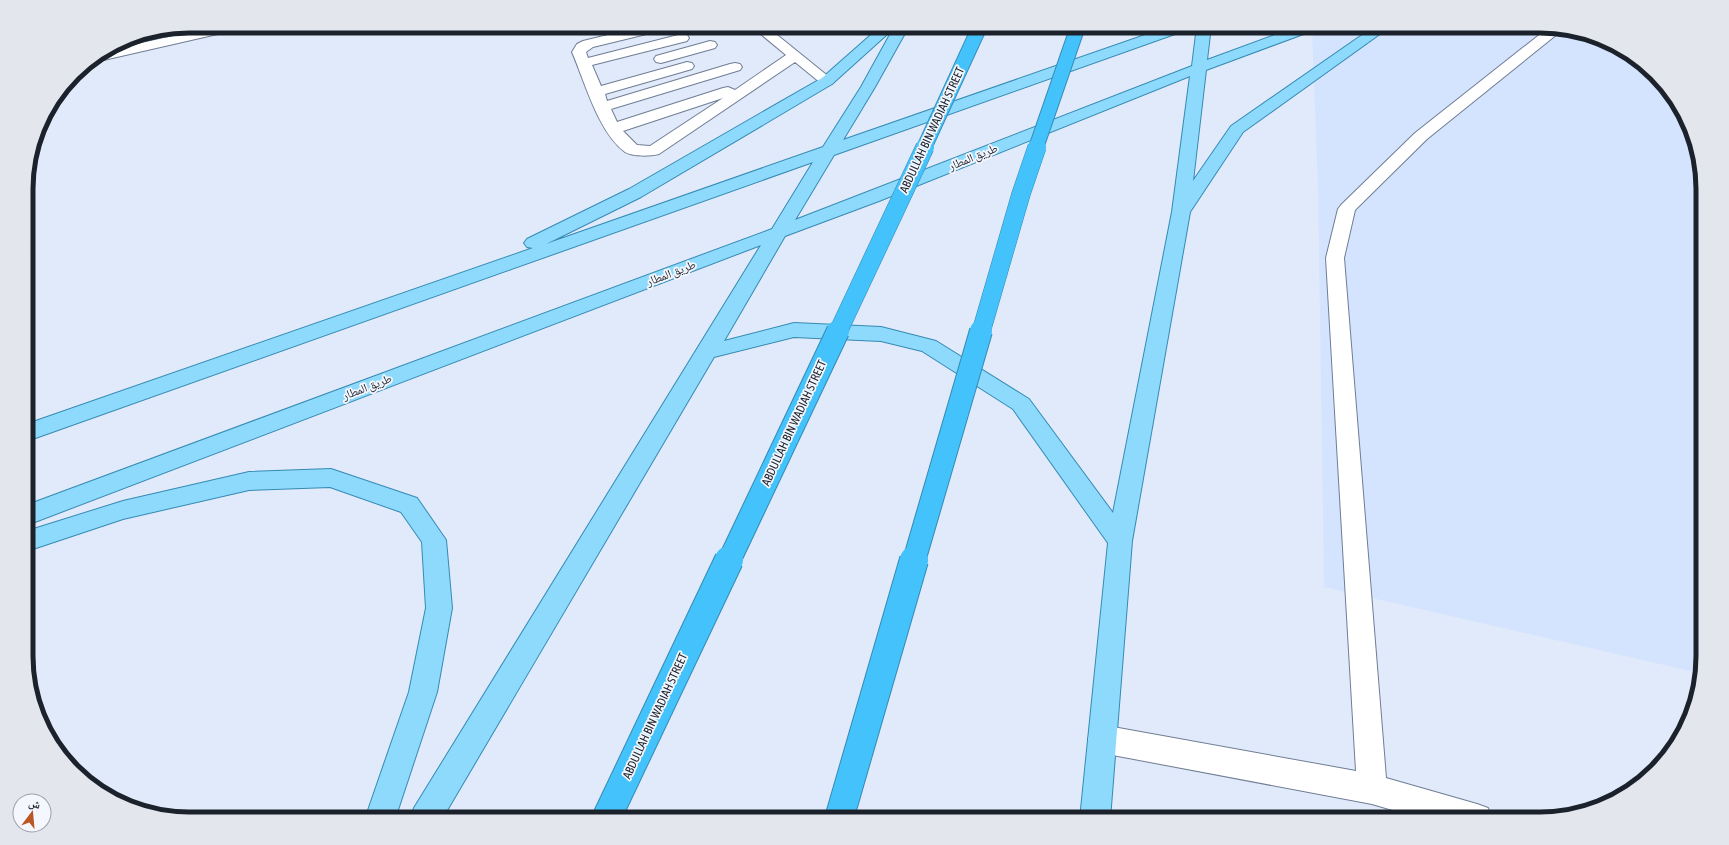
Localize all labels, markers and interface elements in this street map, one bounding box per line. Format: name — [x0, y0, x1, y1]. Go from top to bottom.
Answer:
street label: ABDULLAH BIN WADIAH STREET — [897, 64, 968, 195]
street label: طريق المطار — [945, 141, 1000, 174]
street label: طريق المطار — [643, 257, 698, 289]
street label: ABDULLAH BIN WADIAH STREET — [759, 357, 830, 488]
street label: طريق المطار — [339, 371, 394, 403]
street label: ABDULLAH BIN WADIAH STREET — [620, 650, 691, 781]
north arrow — [12, 793, 52, 833]
text: ش — [27, 796, 42, 813]

